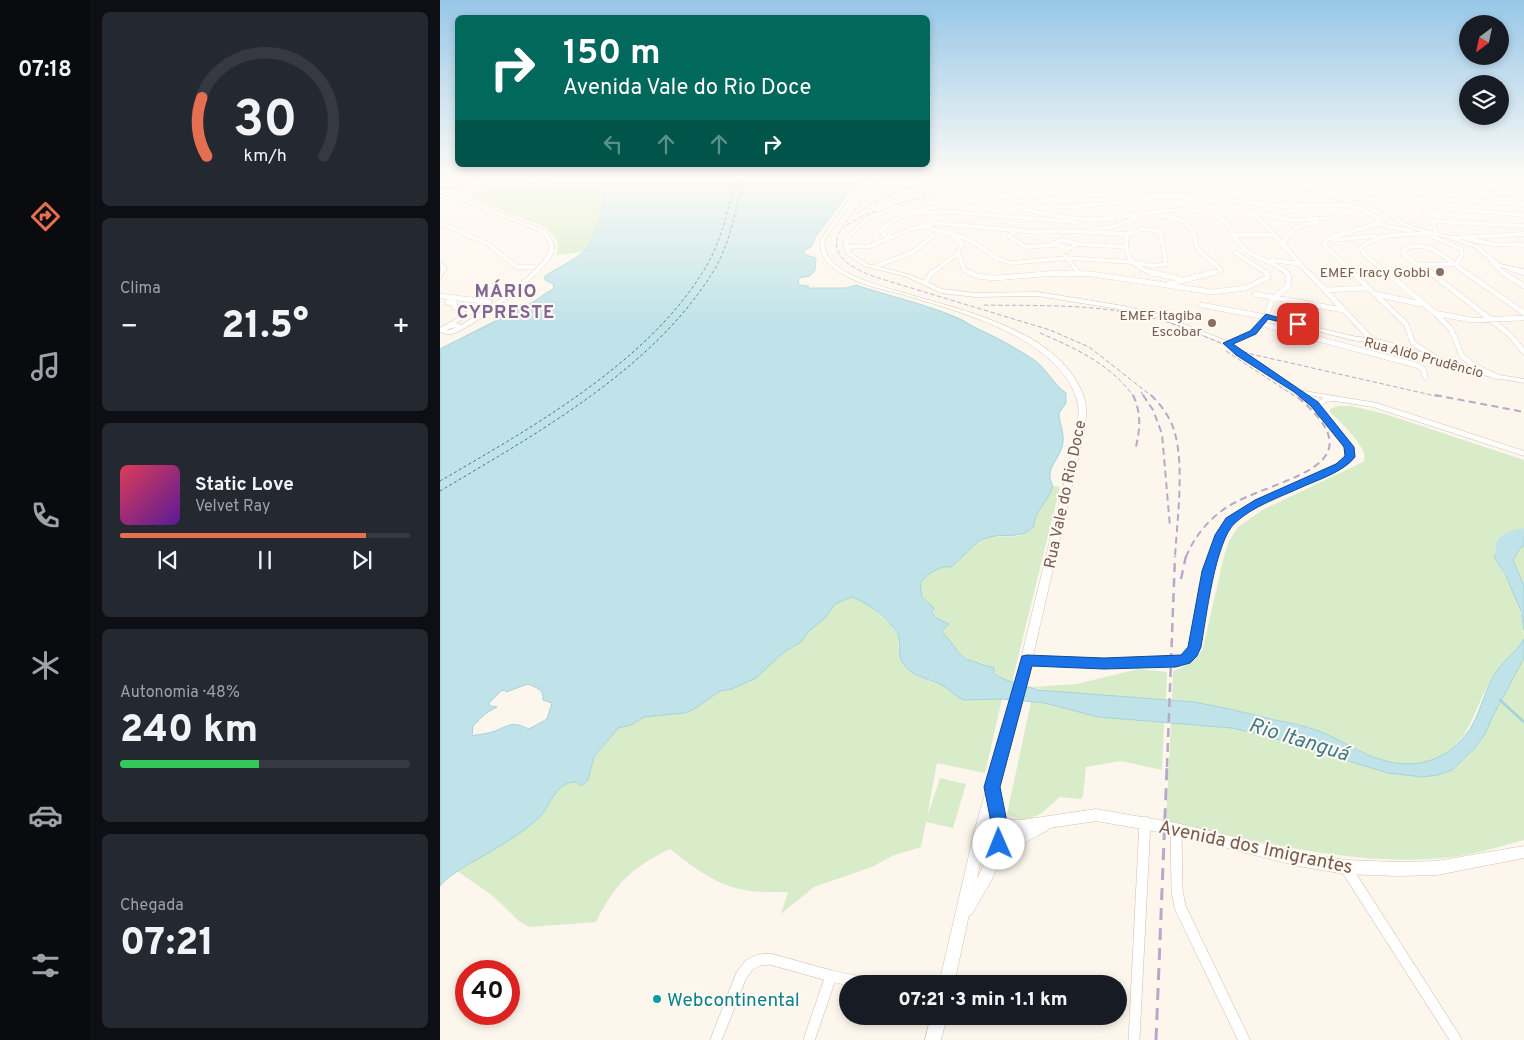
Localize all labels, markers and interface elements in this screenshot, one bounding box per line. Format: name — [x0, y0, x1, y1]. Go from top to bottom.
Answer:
north arrow — [1459, 15, 1509, 65]
map controls — [1459, 15, 1509, 125]
text: 150 m — [563, 32, 661, 76]
icon: right — [480, 35, 545, 100]
text: 07:18 — [18, 57, 72, 84]
text: Avenida Vale do Rio Doce — [563, 75, 811, 102]
button: layers — [1459, 75, 1509, 125]
text: 30 — [233, 89, 297, 155]
icon: left — [599, 130, 627, 158]
icon: ahead — [652, 130, 680, 158]
icon: ahead — [705, 130, 733, 158]
icon: right — [758, 130, 786, 158]
text: km/h — [243, 145, 287, 168]
icon: directions — [28, 199, 63, 234]
place label: EMEF Iracy Gobbi — [1320, 265, 1430, 282]
marker: EMEF Iracy Gobbi — [1434, 266, 1446, 278]
text: Clima — [120, 279, 161, 299]
district label: MÁRIO CYPRESTE — [457, 279, 555, 325]
text: 21.5° — [221, 303, 309, 352]
pin — [1277, 303, 1319, 345]
place label: EMEF Itagiba Escobar — [1119, 308, 1203, 341]
text: − — [120, 310, 138, 346]
text: + — [392, 310, 410, 346]
icon: arrive — [1284, 310, 1312, 338]
marker: EMEF Itagiba Escobar — [1206, 317, 1218, 329]
street label: Rua Aldo Prudêncio — [1362, 334, 1485, 383]
icon: music — [28, 349, 63, 384]
street label: Rua Vale do Rio Doce — [1040, 418, 1091, 570]
text: Static Love — [195, 473, 294, 497]
text: Velvet Ray — [195, 497, 270, 517]
icon: phone — [28, 498, 63, 533]
icon: previous — [154, 546, 182, 574]
icon: pause — [251, 546, 279, 574]
icon: next — [348, 546, 376, 574]
icon: climate — [28, 648, 63, 683]
text: Autonomia · 48% — [120, 683, 240, 703]
text: 240 km — [120, 707, 258, 756]
water label: Rio Itanguá — [1245, 712, 1354, 769]
icon: car — [28, 798, 63, 833]
street label: Avenida dos Imigrantes — [1156, 816, 1355, 880]
position arrow — [972, 817, 1024, 869]
text: Chegada — [120, 896, 184, 916]
text: 07:21 — [120, 920, 214, 969]
icon: filters — [28, 948, 63, 983]
speed limit sign: 40 — [455, 960, 520, 1025]
text: 07:21 · 3 min · 1.1 km — [898, 988, 1068, 1012]
place label: Webcontinental — [667, 989, 800, 1013]
marker: Webcontinental — [651, 993, 663, 1005]

